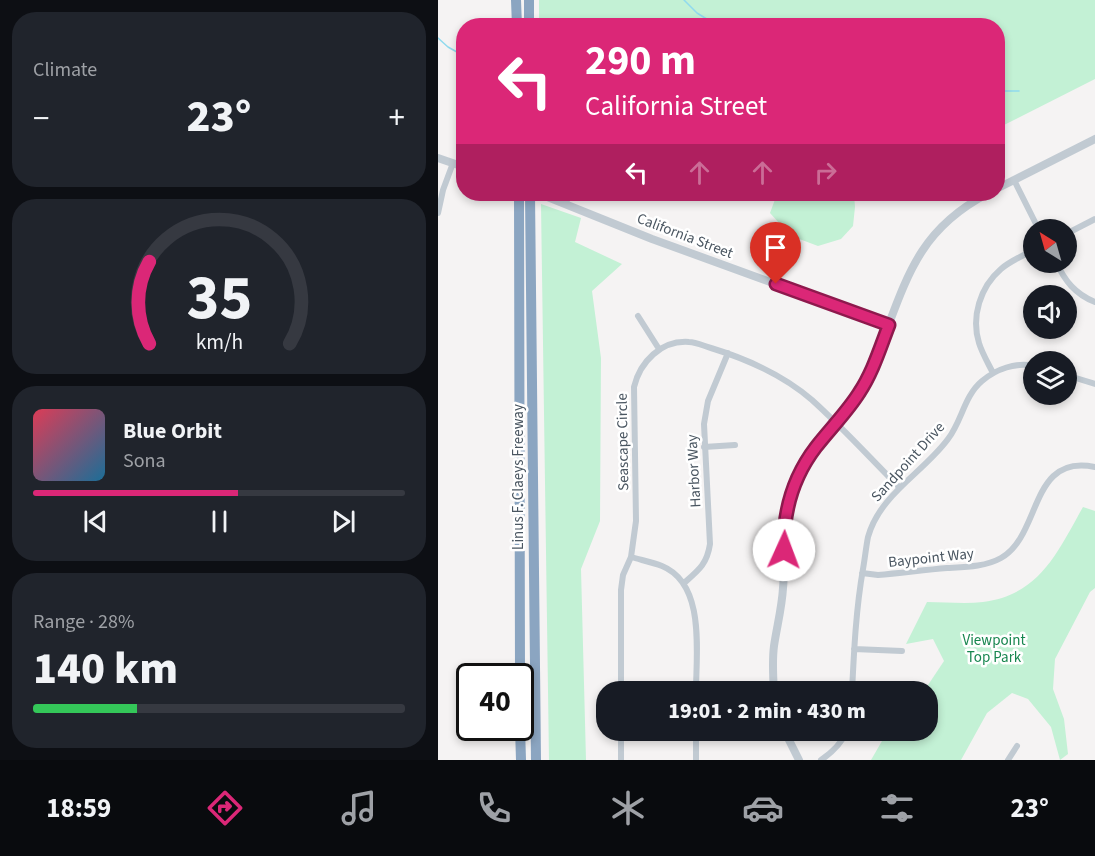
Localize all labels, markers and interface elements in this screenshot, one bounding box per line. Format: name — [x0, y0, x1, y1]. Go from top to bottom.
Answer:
text: 290 m — [585, 31, 696, 91]
icon: left — [486, 42, 564, 120]
text: Climate — [33, 56, 97, 84]
text: 23° — [187, 85, 251, 149]
text: California Street — [585, 87, 767, 126]
text: − — [33, 95, 49, 142]
text: + — [389, 95, 405, 142]
icon: left — [620, 156, 653, 189]
icon: ahead — [683, 156, 716, 189]
icon: ahead — [746, 156, 779, 189]
icon: right — [809, 156, 842, 189]
street label: California Street — [634, 208, 736, 264]
north arrow — [1023, 219, 1077, 273]
map controls — [1023, 219, 1077, 405]
pin — [750, 222, 801, 284]
icon: arrive — [759, 231, 792, 264]
text: 35 — [186, 254, 252, 343]
button: sound — [1023, 285, 1077, 339]
text: km/h — [195, 327, 243, 358]
button: layers — [1023, 351, 1077, 405]
street label: Seascape Circle — [612, 393, 634, 491]
street label: Linus F. Claeys Freeway — [508, 404, 529, 550]
text: Blue Orbit — [123, 415, 222, 447]
street label: Sandpoint Drive — [866, 417, 950, 507]
street label: Harbor Way — [682, 434, 706, 508]
text: Sona — [123, 447, 166, 475]
icon: previous — [79, 505, 112, 538]
icon: pause — [203, 505, 236, 538]
icon: next — [327, 505, 360, 538]
position arrow — [752, 518, 816, 582]
street label: Baypoint Way — [887, 543, 975, 573]
text: Range · 28% — [33, 608, 134, 636]
park label: Viewpoint Top Park — [962, 630, 1026, 668]
text: 140 km — [33, 637, 178, 701]
speed limit sign: 40 — [456, 663, 534, 741]
text: 19:01 · 2 min · 430 m — [668, 695, 866, 727]
icon: directions — [204, 787, 246, 829]
icon: music — [338, 787, 380, 829]
icon: phone — [473, 787, 515, 829]
icon: climate — [607, 787, 649, 829]
icon: car — [742, 787, 784, 829]
icon: filters — [876, 787, 918, 829]
text: 18:59 — [46, 789, 111, 828]
text: 23° — [1010, 789, 1049, 828]

